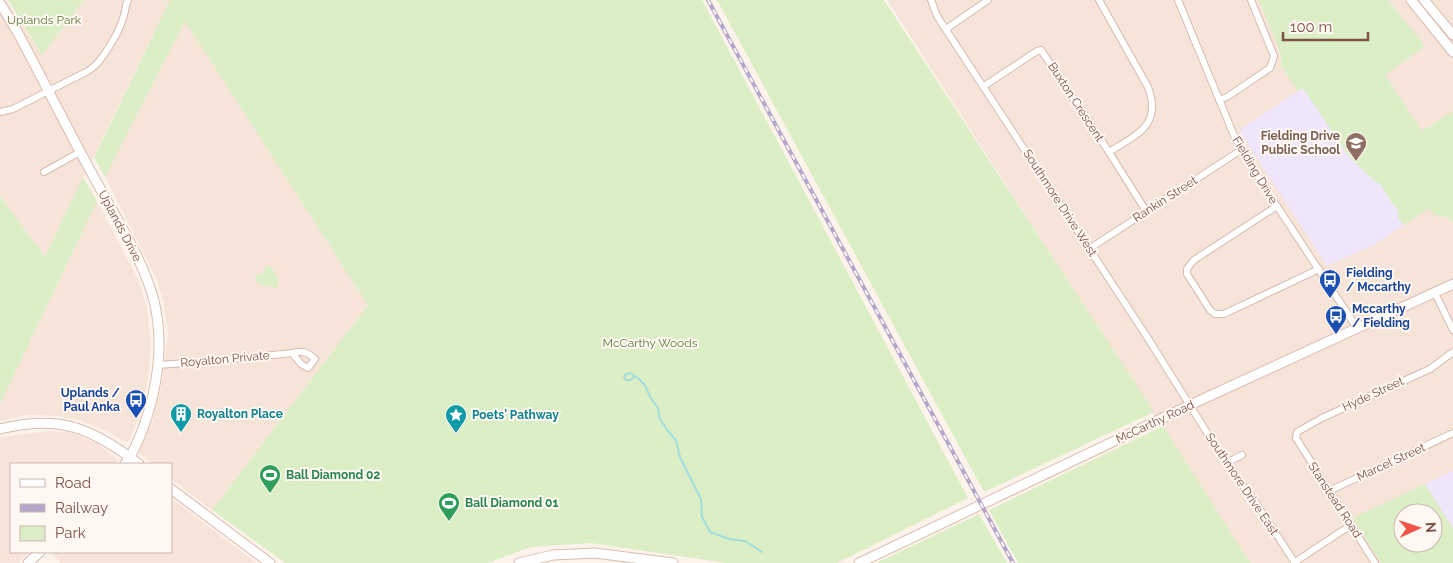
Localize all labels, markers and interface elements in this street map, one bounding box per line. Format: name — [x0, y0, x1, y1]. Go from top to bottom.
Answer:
scale bar — [1283, 10, 1368, 42]
park label: Uplands Park — [7, 13, 82, 27]
text: 100 m — [1290, 18, 1332, 36]
street label: Buxton Crescent — [1045, 60, 1107, 144]
place label: Fielding Drive Public School — [1261, 129, 1340, 157]
school or university icon: Fielding Drive Public School — [1344, 131, 1368, 162]
street label: Fielding Drive — [1229, 134, 1281, 206]
street label: Southmore Drive West — [1020, 147, 1100, 259]
street label: Rankin Street — [1130, 173, 1200, 225]
street label: Uplands Drive — [95, 188, 145, 264]
place label: Fielding / Mccarthy — [1346, 266, 1411, 294]
bus stop icon: Fielding / Mccarthy — [1318, 268, 1342, 299]
place label: Mccarthy / Fielding — [1352, 302, 1410, 330]
bus stop icon: Mccarthy / Fielding — [1324, 304, 1348, 335]
park label: McCarthy Woods — [603, 336, 698, 350]
street label: Royalton Private — [180, 348, 270, 370]
street label: Hyde Street — [1340, 374, 1406, 414]
place label: Uplands / Paul Anka — [61, 386, 121, 414]
bus stop icon: Uplands / Paul Anka — [124, 388, 148, 419]
street label: McCarthy Road — [1114, 398, 1196, 446]
building icon: Royalton Place — [169, 402, 193, 433]
place icon: Poets' Pathway — [444, 403, 468, 434]
place label: Royalton Place — [197, 407, 283, 421]
place label: Poets' Pathway — [472, 408, 559, 422]
street label: Southmore Drive East — [1203, 430, 1281, 538]
street label: Marcel Street — [1355, 440, 1427, 484]
street label: Stanstead Road — [1305, 460, 1365, 540]
legend — [10, 463, 172, 553]
sports icon: Ball Diamond 02 — [258, 463, 282, 494]
place label: Ball Diamond 02 — [286, 468, 380, 482]
text: Road — [55, 474, 91, 492]
sports icon: Ball Diamond 01 — [437, 491, 461, 522]
place label: Ball Diamond 01 — [465, 496, 558, 510]
text: Railway — [55, 499, 108, 517]
north arrow — [1393, 503, 1443, 553]
text: N — [1423, 522, 1439, 533]
text: Park — [55, 524, 86, 542]

